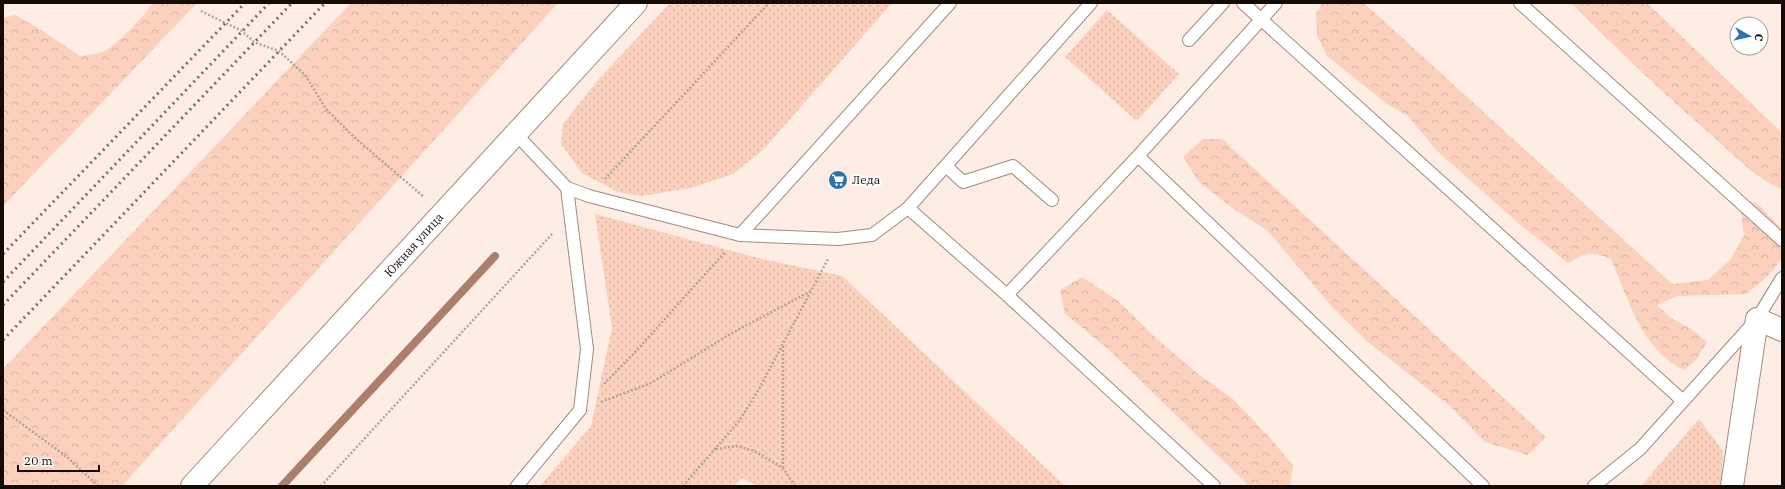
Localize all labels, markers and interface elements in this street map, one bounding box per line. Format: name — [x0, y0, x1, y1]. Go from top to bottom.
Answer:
north arrow — [1729, 16, 1769, 56]
text: С — [1751, 33, 1766, 42]
supermarket icon: Леда — [827, 169, 849, 191]
place label: Леда — [852, 172, 881, 187]
street label: Южная улица — [381, 209, 447, 280]
scale bar — [18, 447, 99, 473]
text: 20 m — [24, 453, 53, 468]

